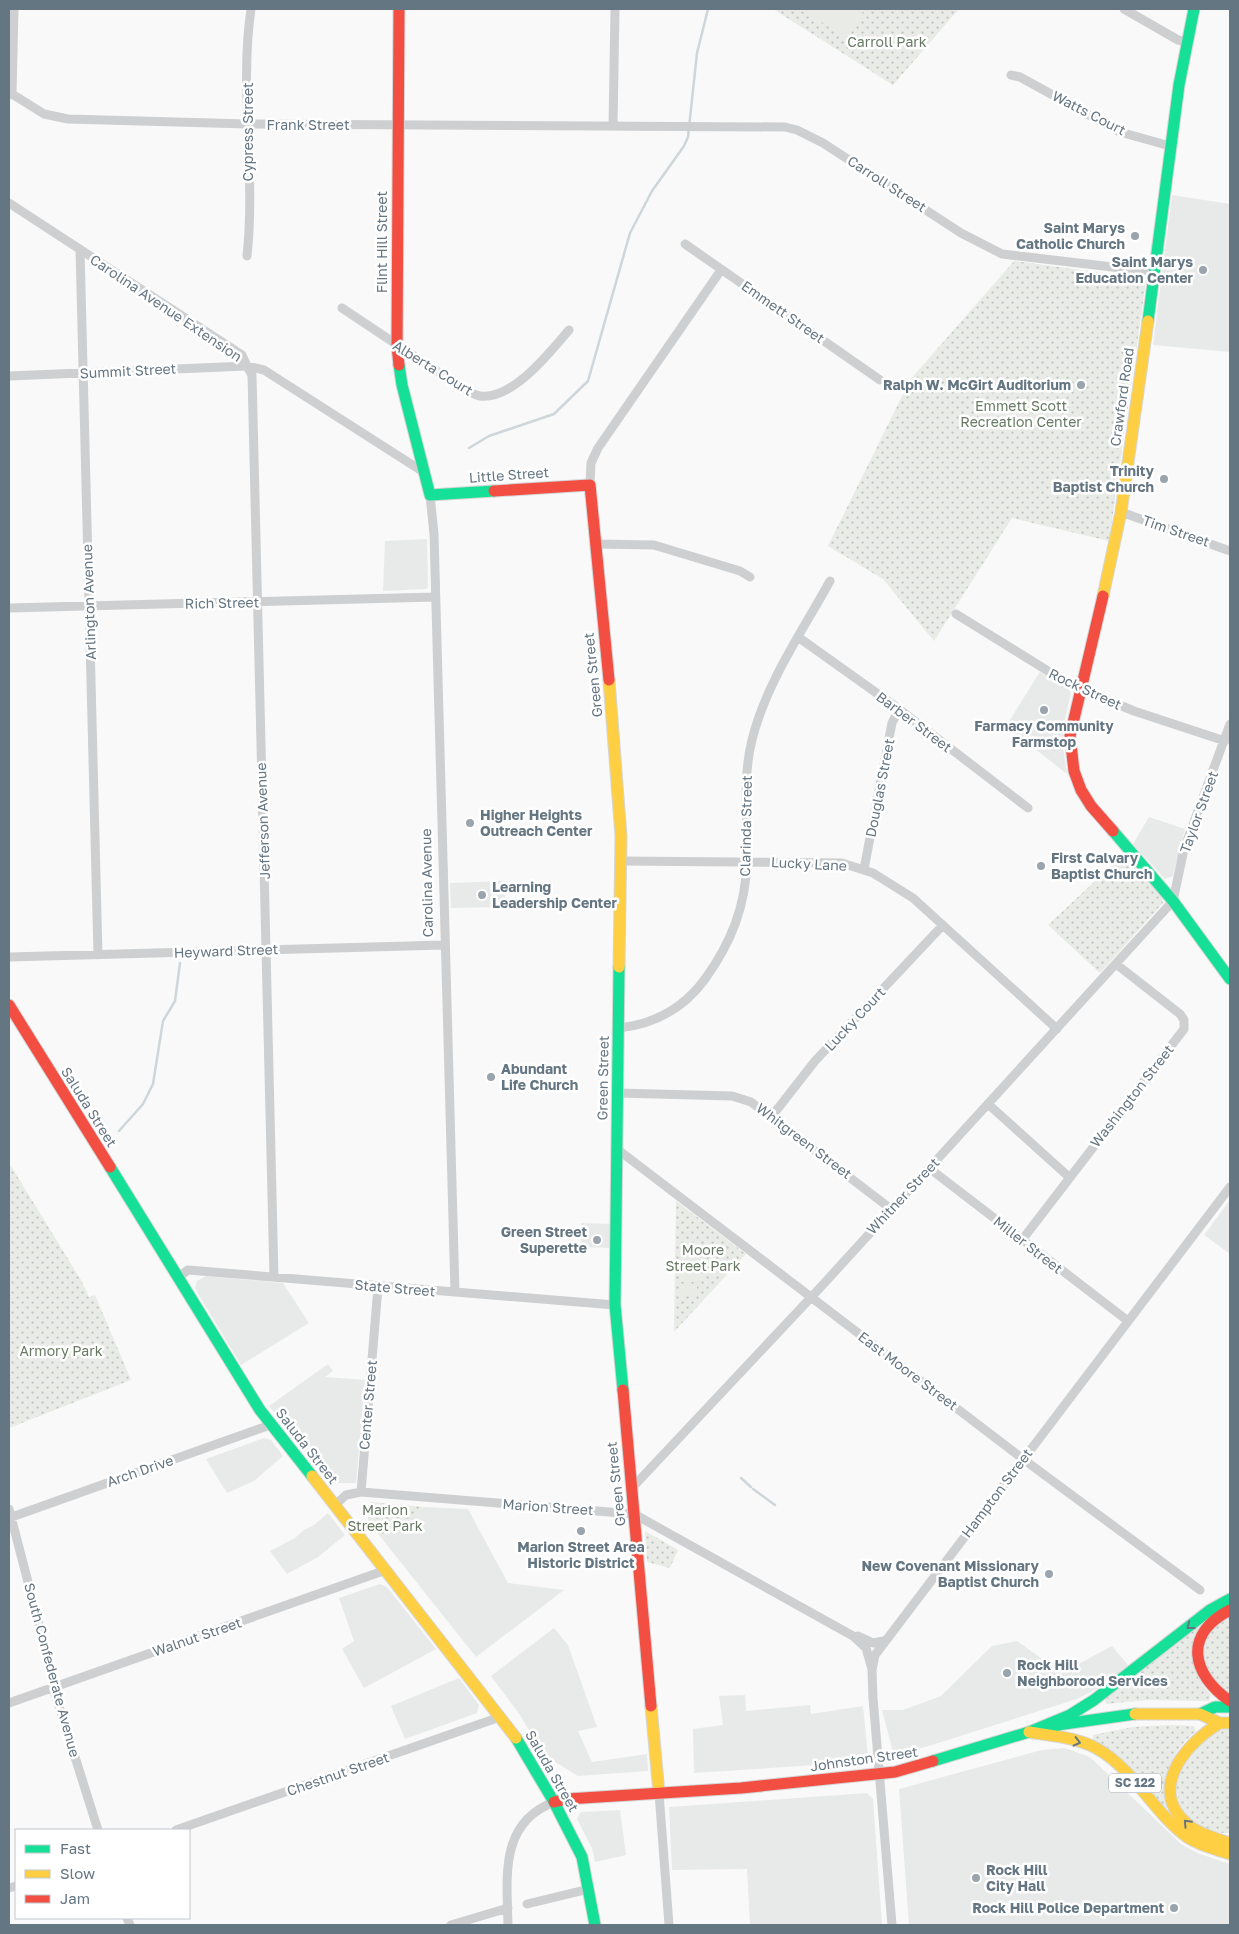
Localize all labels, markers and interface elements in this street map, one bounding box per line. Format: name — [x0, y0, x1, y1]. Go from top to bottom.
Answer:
park label: Carroll Park — [847, 33, 927, 50]
street label: Cypress Street — [239, 82, 256, 182]
street label: Watts Court — [1050, 87, 1129, 138]
street label: Frank Street — [266, 116, 350, 133]
street label: Carroll Street — [845, 152, 930, 215]
street label: Flint Hill Street — [373, 191, 390, 293]
place label: Saint Marys Catholic Church — [1016, 219, 1125, 252]
marker: Saint Marys Catholic Church — [1129, 230, 1141, 242]
street label: Carolina Avenue Extension — [87, 250, 245, 365]
place label: Saint Marys Education Center — [1075, 253, 1194, 286]
marker: Saint Marys Education Center — [1197, 264, 1209, 276]
street label: Emmett Street — [738, 277, 828, 347]
street label: Alberta Court — [390, 336, 476, 399]
street label: Crawford Road — [1106, 347, 1137, 447]
street label: Summit Street — [79, 359, 177, 382]
place label: Ralph W. McGirt Auditorium — [883, 376, 1071, 393]
marker: Ralph W. McGirt Auditorium — [1075, 379, 1087, 391]
park label: Emmett Scott Recreation Center — [960, 397, 1082, 430]
place label: Trinity Baptist Church — [1053, 462, 1155, 495]
street label: Little Street — [468, 463, 550, 486]
marker: Trinity Baptist Church — [1158, 473, 1170, 485]
street label: Tim Street — [1140, 511, 1212, 550]
street label: Arlington Avenue — [78, 544, 99, 660]
street label: Rich Street — [185, 593, 259, 612]
street label: Green Street — [580, 632, 605, 718]
street label: Rock Street — [1046, 664, 1124, 713]
street label: Barber Street — [873, 688, 955, 755]
marker: Farmacy Community Farmstop — [1038, 704, 1050, 716]
place label: Farmacy Community Farmstop — [974, 717, 1114, 750]
street label: Douglas Street — [862, 737, 897, 839]
street label: Jefferson Avenue — [252, 762, 273, 880]
street label: Taylor Street — [1176, 769, 1221, 855]
street label: Clarinda Street — [736, 775, 755, 877]
place label: Higher Heights Outreach Center — [480, 806, 593, 839]
marker: Higher Heights Outreach Center — [464, 817, 476, 829]
street label: Carolina Avenue — [417, 828, 436, 938]
place label: First Calvary Baptist Church — [1051, 849, 1152, 882]
street label: Lucky Lane — [771, 853, 847, 874]
marker: First Calvary Baptist Church — [1035, 860, 1047, 872]
place label: Learning Leadership Center — [492, 878, 617, 911]
marker: Learning Leadership Center — [476, 889, 488, 901]
street label: Heyward Street — [173, 940, 278, 961]
street label: Lucky Court — [821, 983, 888, 1054]
street label: Green Street — [593, 1035, 612, 1121]
street label: Washington Street — [1086, 1041, 1177, 1150]
place label: Abundant Life Church — [501, 1060, 578, 1093]
street label: Saluda Street — [58, 1064, 121, 1150]
marker: Abundant Life Church — [485, 1071, 497, 1083]
street label: Whitgreen Street — [753, 1099, 855, 1182]
street label: Whitner Street — [863, 1154, 942, 1237]
street label: Miller Street — [990, 1212, 1066, 1277]
place label: Green Street Superette — [501, 1223, 587, 1256]
marker: Green Street Superette — [591, 1234, 603, 1246]
park label: Moore Street Park — [665, 1241, 741, 1274]
street label: State Street — [354, 1276, 436, 1299]
street label: East Moore Street — [855, 1328, 961, 1414]
park label: Armory Park — [19, 1342, 103, 1359]
street label: Center Street — [355, 1359, 380, 1451]
street label: Saluda Street — [273, 1404, 342, 1487]
street label: Green Street — [603, 1441, 628, 1527]
street label: Hampton Street — [958, 1445, 1036, 1541]
street label: Arch Drive — [104, 1451, 175, 1490]
street label: Marion Street — [502, 1495, 594, 1518]
park label: Marion Street Park — [347, 1501, 423, 1534]
marker: Marion Street Area Historic District — [575, 1525, 587, 1537]
place label: Marion Street Area Historic District — [517, 1538, 645, 1571]
place label: New Covenant Missionary Baptist Church — [861, 1557, 1040, 1590]
marker: New Covenant Missionary Baptist Church — [1043, 1568, 1055, 1580]
street label: South Confederate Avenue — [21, 1581, 84, 1759]
street label: Walnut Street — [150, 1613, 244, 1660]
one-way arrow — [1186, 1620, 1195, 1629]
place label: Rock Hill Neighborood Services — [1017, 1656, 1168, 1689]
marker: Rock Hill Neighborood Services — [1001, 1667, 1013, 1679]
street label: Saluda Street — [522, 1727, 583, 1815]
one-way arrow — [1072, 1736, 1081, 1747]
street label: Johnston Street — [809, 1743, 919, 1774]
street label: Chestnut Street — [285, 1748, 391, 1799]
road number: SC 122 — [1109, 1774, 1161, 1792]
one-way arrow — [1184, 1819, 1193, 1828]
legend — [15, 1829, 190, 1919]
text: Fast — [60, 1839, 91, 1857]
place label: Rock Hill City Hall — [986, 1861, 1048, 1894]
text: Slow — [60, 1864, 95, 1882]
marker: Rock Hill City Hall — [970, 1872, 982, 1884]
text: Jam — [60, 1889, 90, 1907]
place label: Rock Hill Police Department — [972, 1899, 1164, 1916]
marker: Rock Hill Police Department — [1168, 1902, 1180, 1914]

